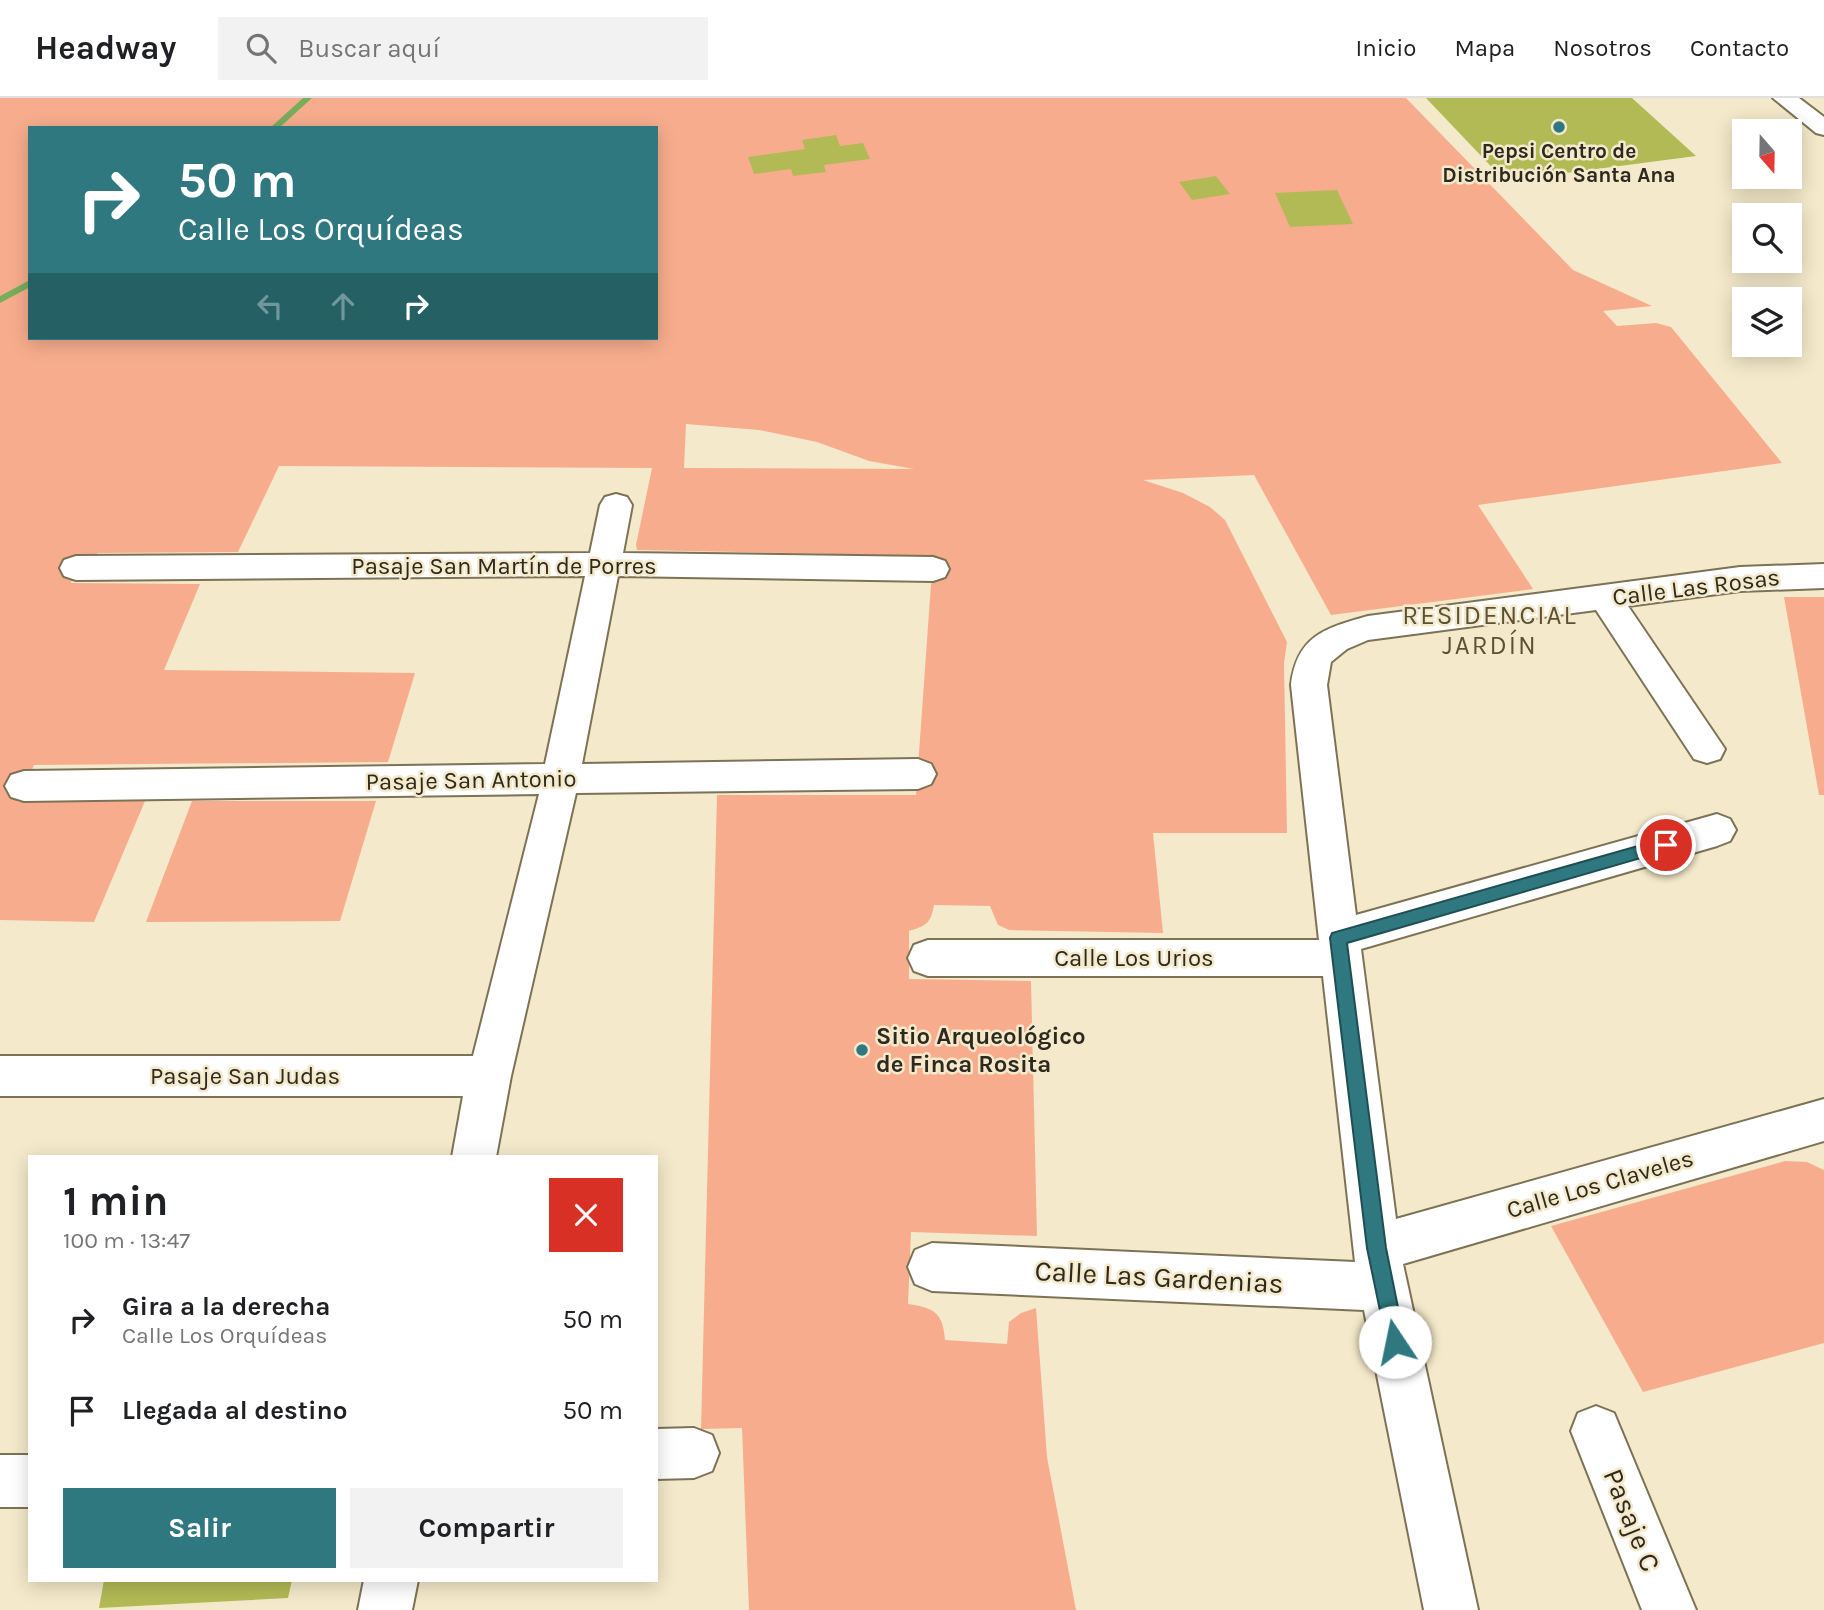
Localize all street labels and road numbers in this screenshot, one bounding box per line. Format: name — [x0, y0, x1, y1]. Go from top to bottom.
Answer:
street label: Pasaje San Martín de Porres — [351, 552, 657, 580]
street label: Calle Las Rosas — [1611, 563, 1781, 611]
street label: Pasaje San Antonio — [365, 764, 577, 796]
street label: Calle Los Urios — [1054, 944, 1214, 972]
street label: Pasaje San Judas — [150, 1062, 340, 1090]
street label: Calle Los Claveles — [1504, 1144, 1696, 1224]
street label: Calle Las Gardenias — [1034, 1254, 1284, 1300]
street label: Pasaje C — [1596, 1464, 1668, 1576]

